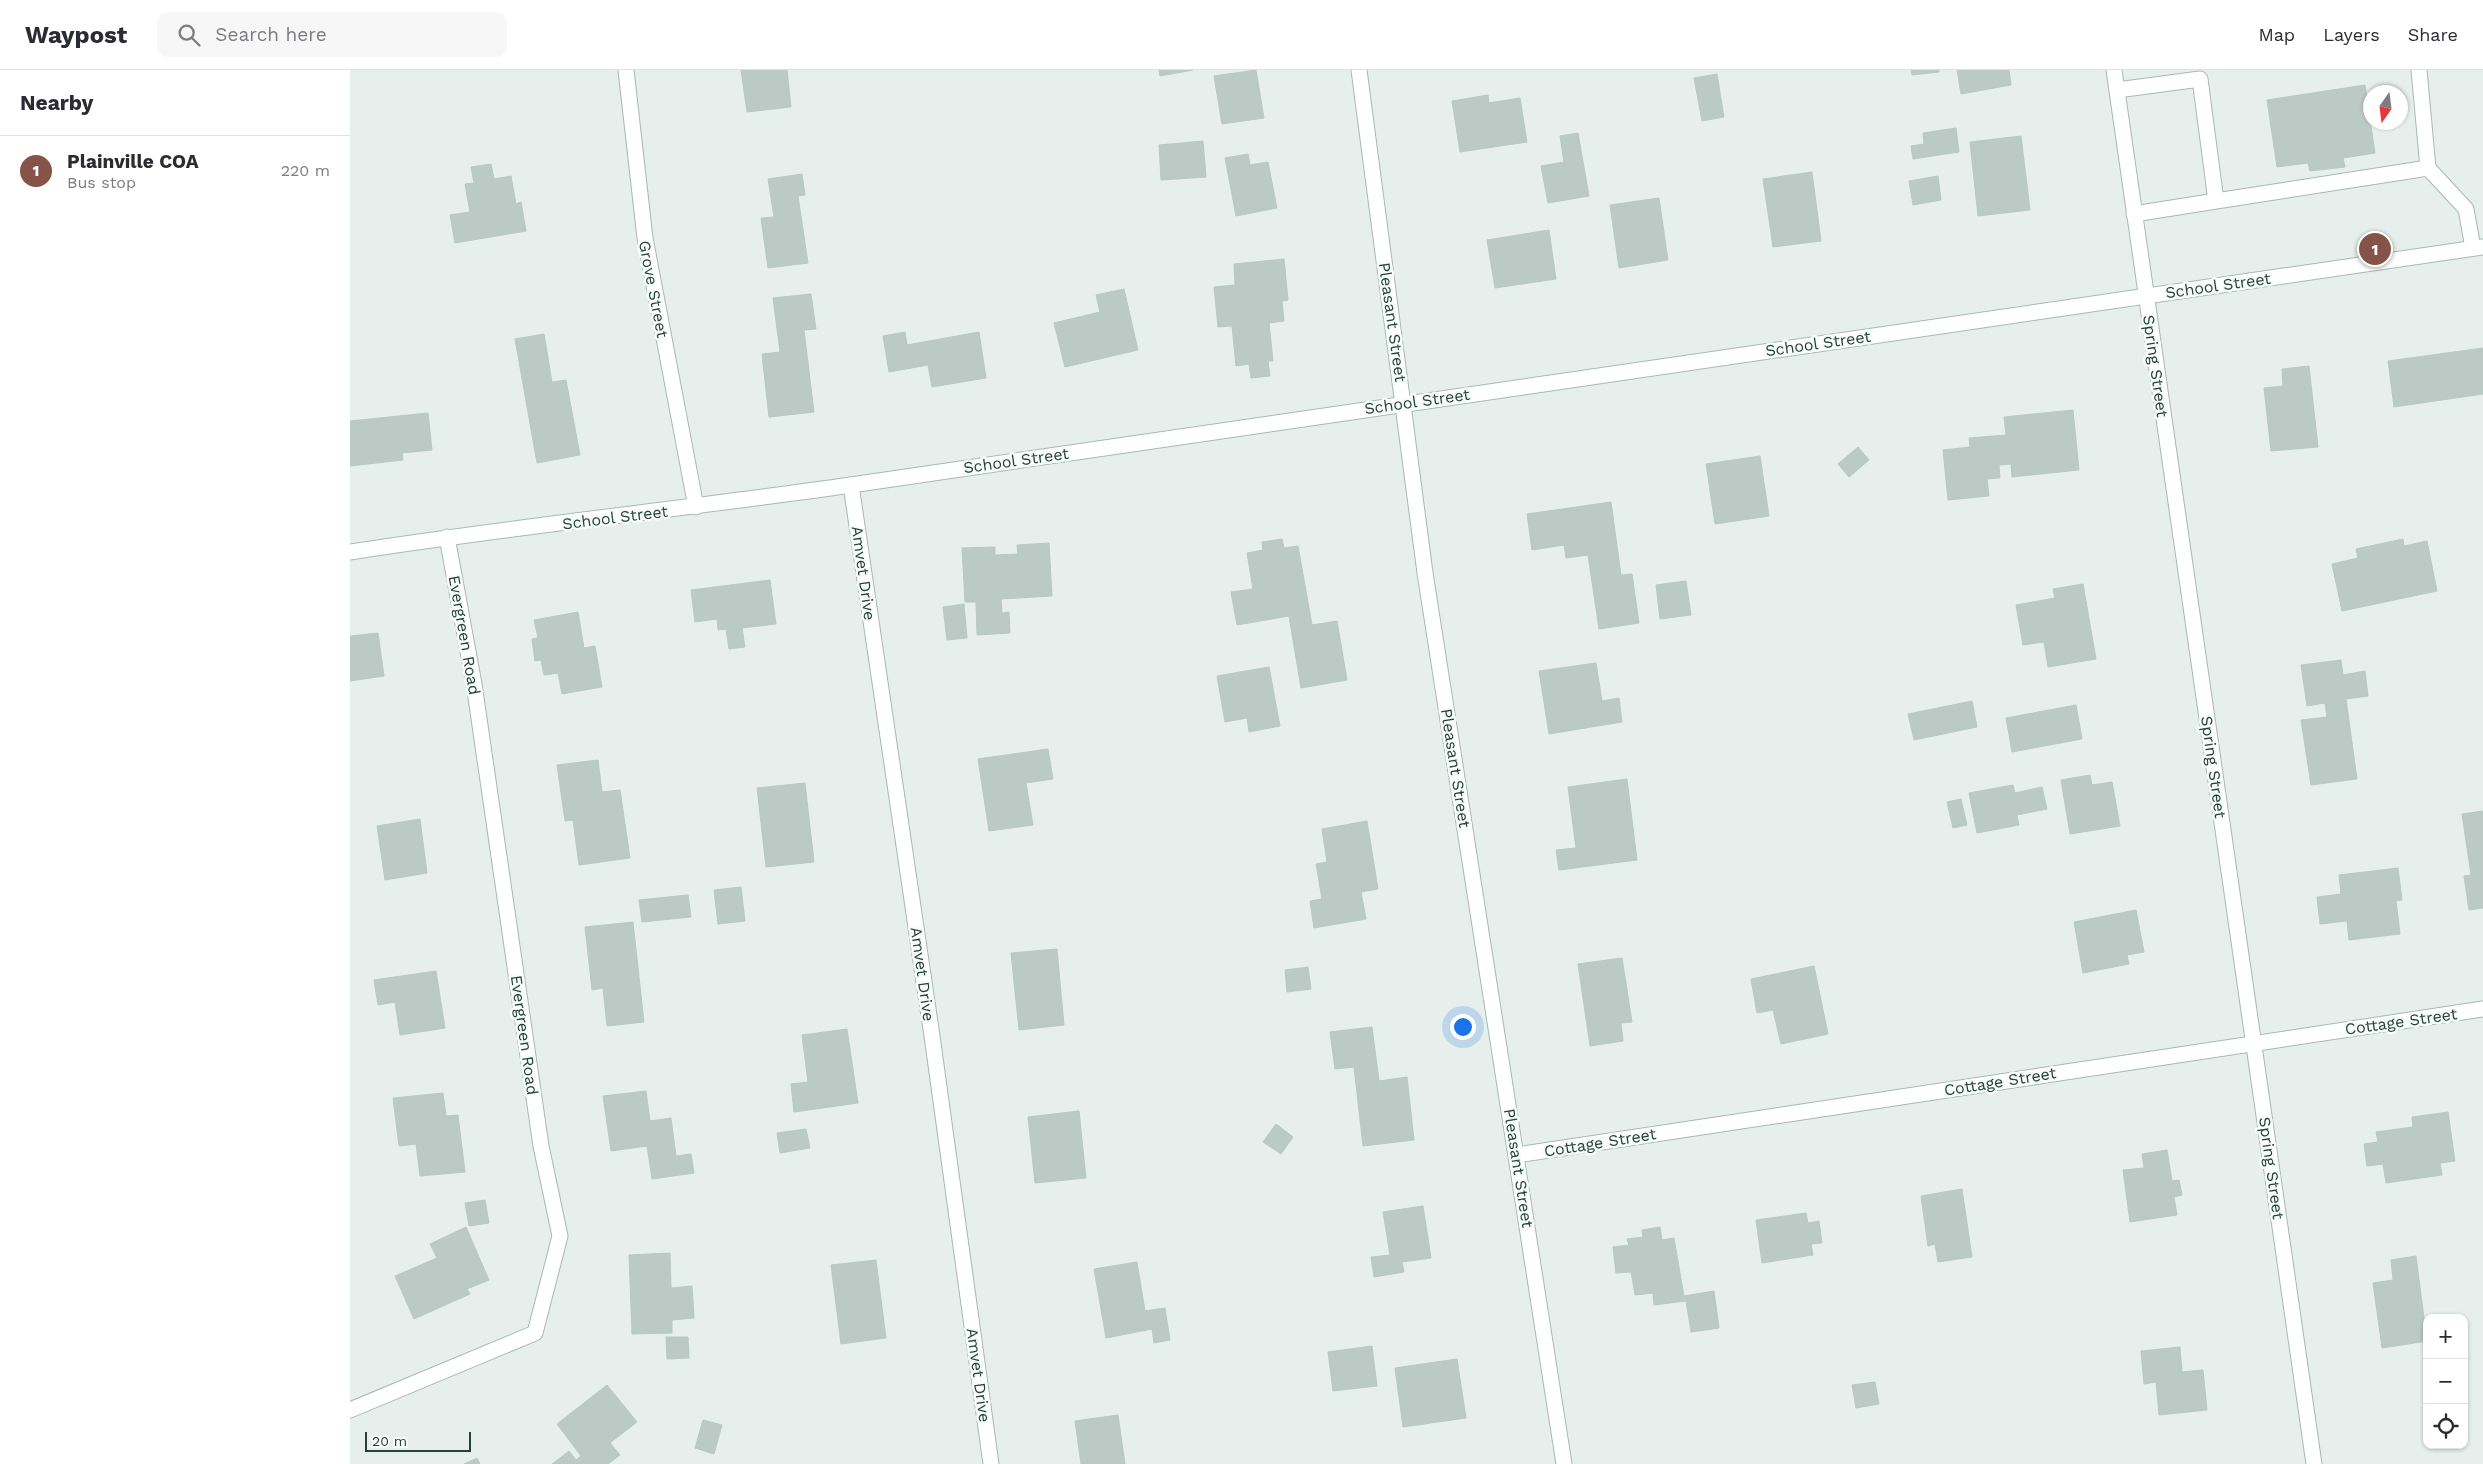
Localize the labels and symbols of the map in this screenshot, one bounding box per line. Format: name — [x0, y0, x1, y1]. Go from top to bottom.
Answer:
north arrow — [2363, 85, 2408, 130]
pin: 1 — [2359, 230, 2391, 268]
street label: Grove Street — [635, 239, 672, 340]
street label: Pleasant Street — [1375, 261, 1410, 383]
street label: School Street — [2164, 269, 2272, 302]
street label: Spring Street — [2139, 314, 2172, 419]
street label: School Street — [1764, 327, 1872, 360]
street label: School Street — [1363, 385, 1471, 418]
street label: School Street — [962, 444, 1070, 477]
street label: School Street — [561, 502, 669, 533]
street label: Amvet Drive — [847, 525, 880, 621]
street label: Evergreen Road — [445, 574, 484, 696]
street label: Pleasant Street — [1437, 707, 1474, 829]
street label: Spring Street — [2197, 715, 2230, 820]
street label: Amvet Drive — [906, 926, 939, 1022]
street label: Evergreen Road — [507, 974, 542, 1096]
street label: Cottage Street — [2344, 1004, 2459, 1039]
your location — [1450, 1014, 1476, 1040]
street label: Cottage Street — [1943, 1063, 2058, 1100]
street label: Pleasant Street — [1500, 1107, 1537, 1229]
street label: Spring Street — [2255, 1116, 2288, 1221]
street label: Cottage Street — [1543, 1124, 1658, 1161]
street label: Amvet Drive — [962, 1327, 995, 1423]
scale bar — [365, 1429, 471, 1452]

